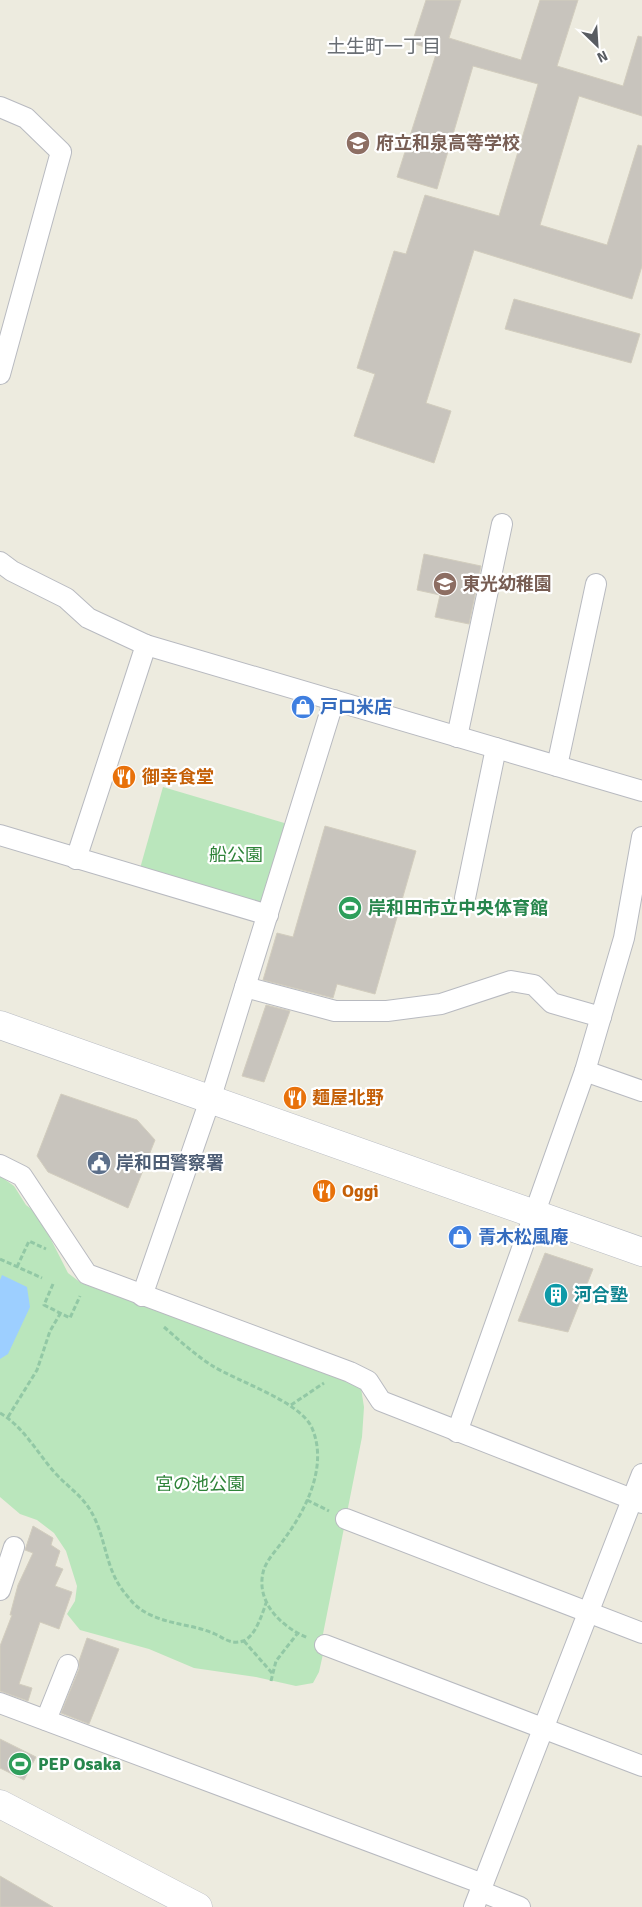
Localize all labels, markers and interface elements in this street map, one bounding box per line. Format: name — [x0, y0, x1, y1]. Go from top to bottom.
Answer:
north arrow — [572, 20, 622, 70]
district label: 土生町一丁目 — [327, 35, 441, 59]
text: N — [594, 47, 610, 66]
school or university icon: 府立和泉高等学校 — [345, 130, 371, 156]
place label: 府立和泉高等学校 — [376, 132, 520, 154]
school or university icon: 東光幼稚園 — [432, 571, 458, 597]
place label: 東光幼稚園 — [462, 573, 552, 595]
shop icon: 戸口米店 — [290, 694, 316, 720]
place label: 戸口米店 — [320, 696, 392, 718]
restaurant icon: 御幸食堂 — [111, 764, 137, 790]
place label: 御幸食堂 — [141, 766, 214, 788]
park label: 船公園 — [209, 844, 263, 866]
sports icon: 岸和田市立中央体育館 — [337, 895, 363, 921]
place label: 岸和田市立中央体育館 — [368, 897, 548, 919]
restaurant icon: 麺屋北野 — [282, 1085, 308, 1111]
place label: 麺屋北野 — [312, 1087, 384, 1109]
public building icon: 岸和田警察署 — [86, 1150, 112, 1176]
place label: 岸和田警察署 — [116, 1152, 224, 1174]
restaurant icon: Oggi — [311, 1178, 337, 1204]
place label: Oggi — [342, 1180, 379, 1202]
shop icon: 青木松風庵 — [447, 1224, 473, 1250]
place label: 青木松風庵 — [478, 1226, 568, 1248]
building icon: 河合塾 — [543, 1282, 569, 1308]
place label: 河合塾 — [574, 1284, 628, 1306]
park label: 宮の池公園 — [155, 1473, 245, 1495]
sports icon: PEP Osaka — [7, 1751, 33, 1777]
place label: PEP Osaka — [38, 1753, 121, 1775]

